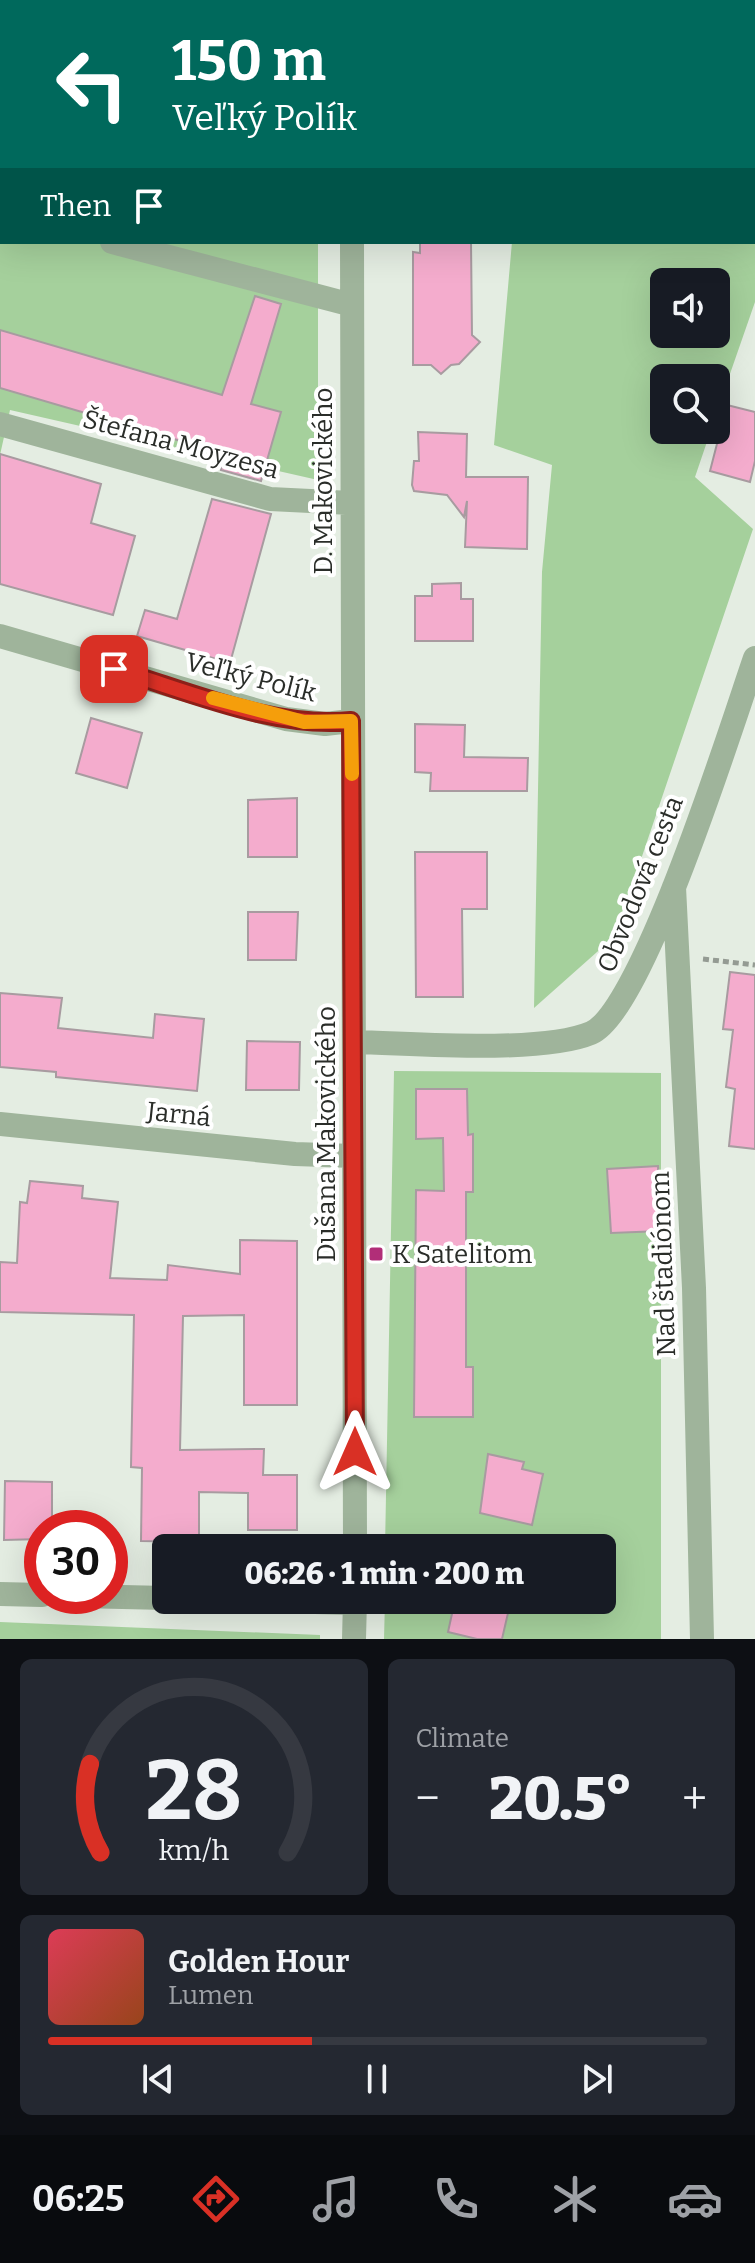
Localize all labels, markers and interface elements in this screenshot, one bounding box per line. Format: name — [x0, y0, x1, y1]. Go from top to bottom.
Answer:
text: 150 m — [172, 28, 326, 95]
icon: left — [40, 32, 144, 136]
text: Veľký Polík — [172, 96, 357, 140]
icon: arrive — [127, 184, 171, 228]
text: Then — [40, 188, 111, 224]
map controls — [650, 268, 730, 444]
button: sound — [650, 268, 730, 348]
button: search — [650, 364, 730, 444]
street label: D. Makovického — [308, 388, 339, 574]
street label: Štefana Moyzesa — [80, 403, 282, 486]
pin — [80, 635, 148, 703]
street label: Veľký Polík — [182, 646, 320, 709]
icon: arrive — [92, 647, 136, 691]
street label: Obvodová cesta — [591, 792, 690, 977]
street label: Dušana Makovického — [311, 1006, 342, 1262]
street label: Jarná — [144, 1096, 212, 1133]
street label: Nad štadiónom — [645, 1171, 682, 1357]
place label: K Satelitom — [392, 1239, 532, 1270]
marker: K Satelitom — [367, 1245, 385, 1263]
position arrow — [313, 1410, 397, 1494]
speed limit sign: 30 — [24, 1510, 128, 1614]
text: 06:26 · 1 min · 200 m — [244, 1556, 524, 1592]
text: Climate — [416, 1723, 509, 1754]
text: 28 — [145, 1741, 242, 1841]
text: 20.5° — [489, 1763, 633, 1835]
text: − — [416, 1772, 440, 1825]
text: + — [682, 1772, 707, 1825]
text: km/h — [158, 1833, 229, 1868]
text: Golden Hour — [168, 1944, 349, 1980]
text: Lumen — [168, 1980, 254, 2011]
icon: previous — [136, 2057, 180, 2101]
icon: pause — [355, 2057, 399, 2101]
icon: next — [575, 2057, 619, 2101]
icon: directions — [188, 2171, 244, 2227]
icon: music — [308, 2171, 364, 2227]
icon: phone — [428, 2171, 484, 2227]
icon: climate — [547, 2171, 603, 2227]
icon: car — [667, 2171, 723, 2227]
text: 06:25 — [32, 2177, 124, 2221]

